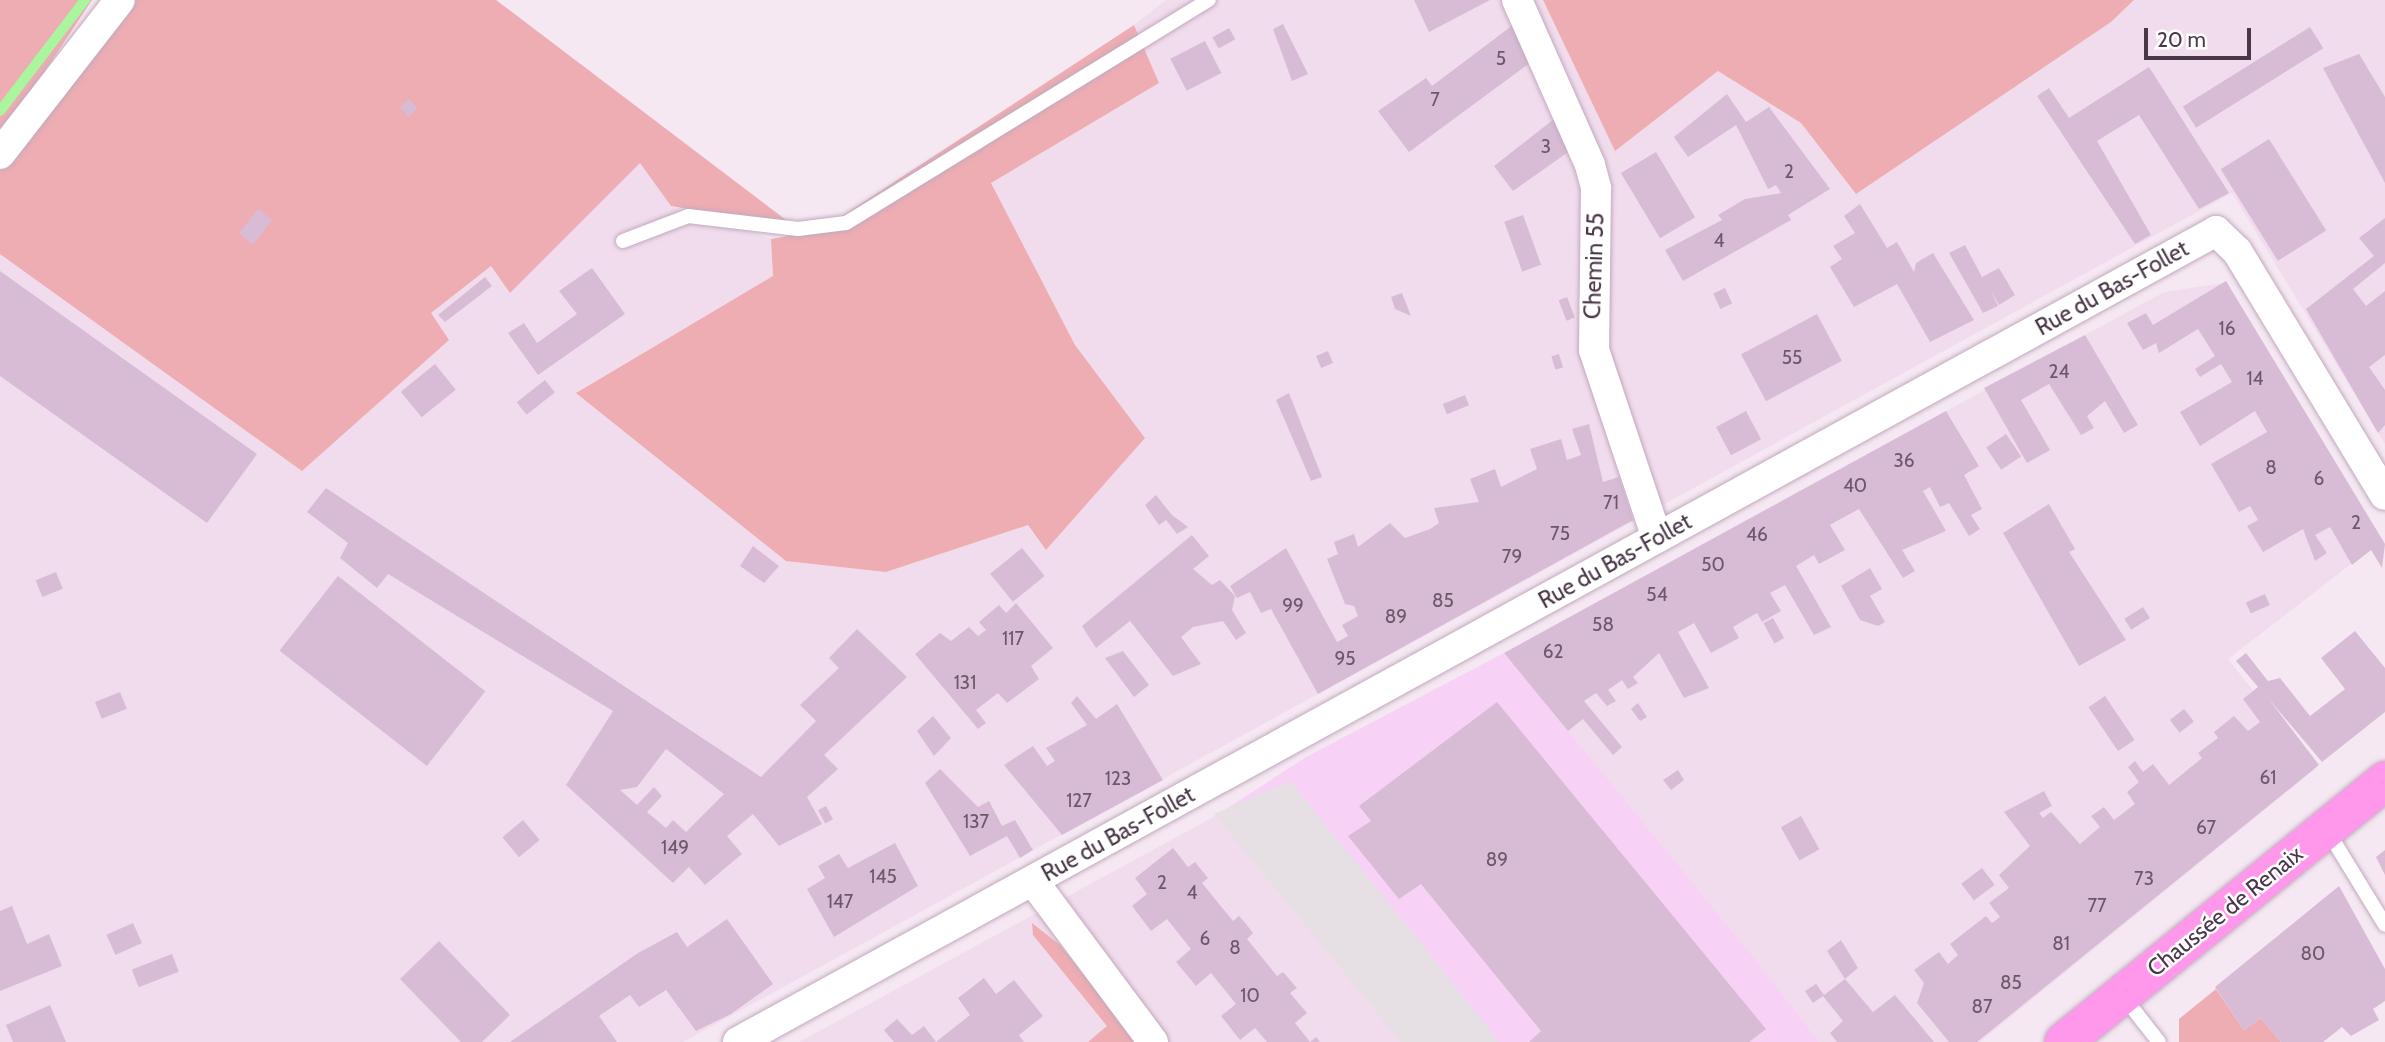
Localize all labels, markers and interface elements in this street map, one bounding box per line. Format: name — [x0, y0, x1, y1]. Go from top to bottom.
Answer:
scale bar — [2147, 14, 2254, 58]
text: 20 m — [2157, 27, 2206, 52]
house number: 5 — [1496, 48, 1506, 70]
house number: 7 — [1430, 89, 1440, 111]
house number: 3 — [1541, 136, 1551, 158]
house number: 2 — [1784, 161, 1794, 183]
street label: Chemin 55 — [1578, 212, 1610, 320]
house number: 4 — [1714, 230, 1724, 252]
street label: Rue du Bas-Follet — [2031, 235, 2193, 341]
house number: 16 — [2219, 318, 2235, 340]
house number: 55 — [1782, 347, 1802, 369]
house number: 24 — [2049, 361, 2069, 383]
house number: 14 — [2246, 368, 2264, 390]
house number: 36 — [1893, 450, 1915, 472]
house number: 8 — [2265, 457, 2277, 479]
house number: 6 — [2314, 468, 2324, 490]
house number: 40 — [1843, 475, 1867, 497]
house number: 71 — [1603, 492, 1619, 514]
street label: Rue du Bas-Follet — [1534, 508, 1696, 614]
house number: 2 — [2351, 512, 2361, 534]
house number: 75 — [1550, 523, 1570, 545]
house number: 46 — [1746, 524, 1768, 546]
house number: 79 — [1502, 546, 1522, 568]
house number: 50 — [1701, 554, 1725, 576]
house number: 54 — [1646, 584, 1668, 606]
house number: 85 — [1432, 590, 1454, 612]
house number: 99 — [1282, 595, 1304, 617]
house number: 89 — [1385, 606, 1407, 628]
house number: 58 — [1592, 614, 1614, 636]
house number: 117 — [1002, 628, 1024, 650]
house number: 62 — [1543, 641, 1563, 663]
house number: 95 — [1334, 648, 1356, 670]
house number: 131 — [954, 672, 976, 694]
house number: 61 — [2260, 767, 2276, 789]
house number: 123 — [1105, 768, 1131, 790]
street label: Rue du Bas-Follet — [1037, 781, 1199, 887]
house number: 127 — [1066, 790, 1092, 812]
house number: 137 — [963, 811, 989, 833]
house number: 67 — [2196, 817, 2216, 839]
house number: 149 — [661, 837, 689, 859]
street label: Chaussée de Renaix — [2142, 840, 2308, 982]
house number: 89 — [1486, 849, 1508, 871]
house number: 145 — [869, 866, 897, 888]
house number: 73 — [2134, 868, 2154, 890]
house number: 2 — [1157, 872, 1167, 894]
house number: 4 — [1187, 882, 1197, 904]
house number: 147 — [827, 891, 853, 913]
house number: 77 — [2087, 895, 2107, 917]
house number: 6 — [1200, 928, 1210, 950]
house number: 81 — [2052, 933, 2070, 955]
house number: 8 — [1229, 937, 1241, 959]
house number: 80 — [2301, 943, 2325, 965]
house number: 85 — [2000, 972, 2022, 994]
house number: 10 — [1240, 985, 1260, 1007]
house number: 87 — [1971, 996, 1993, 1018]

